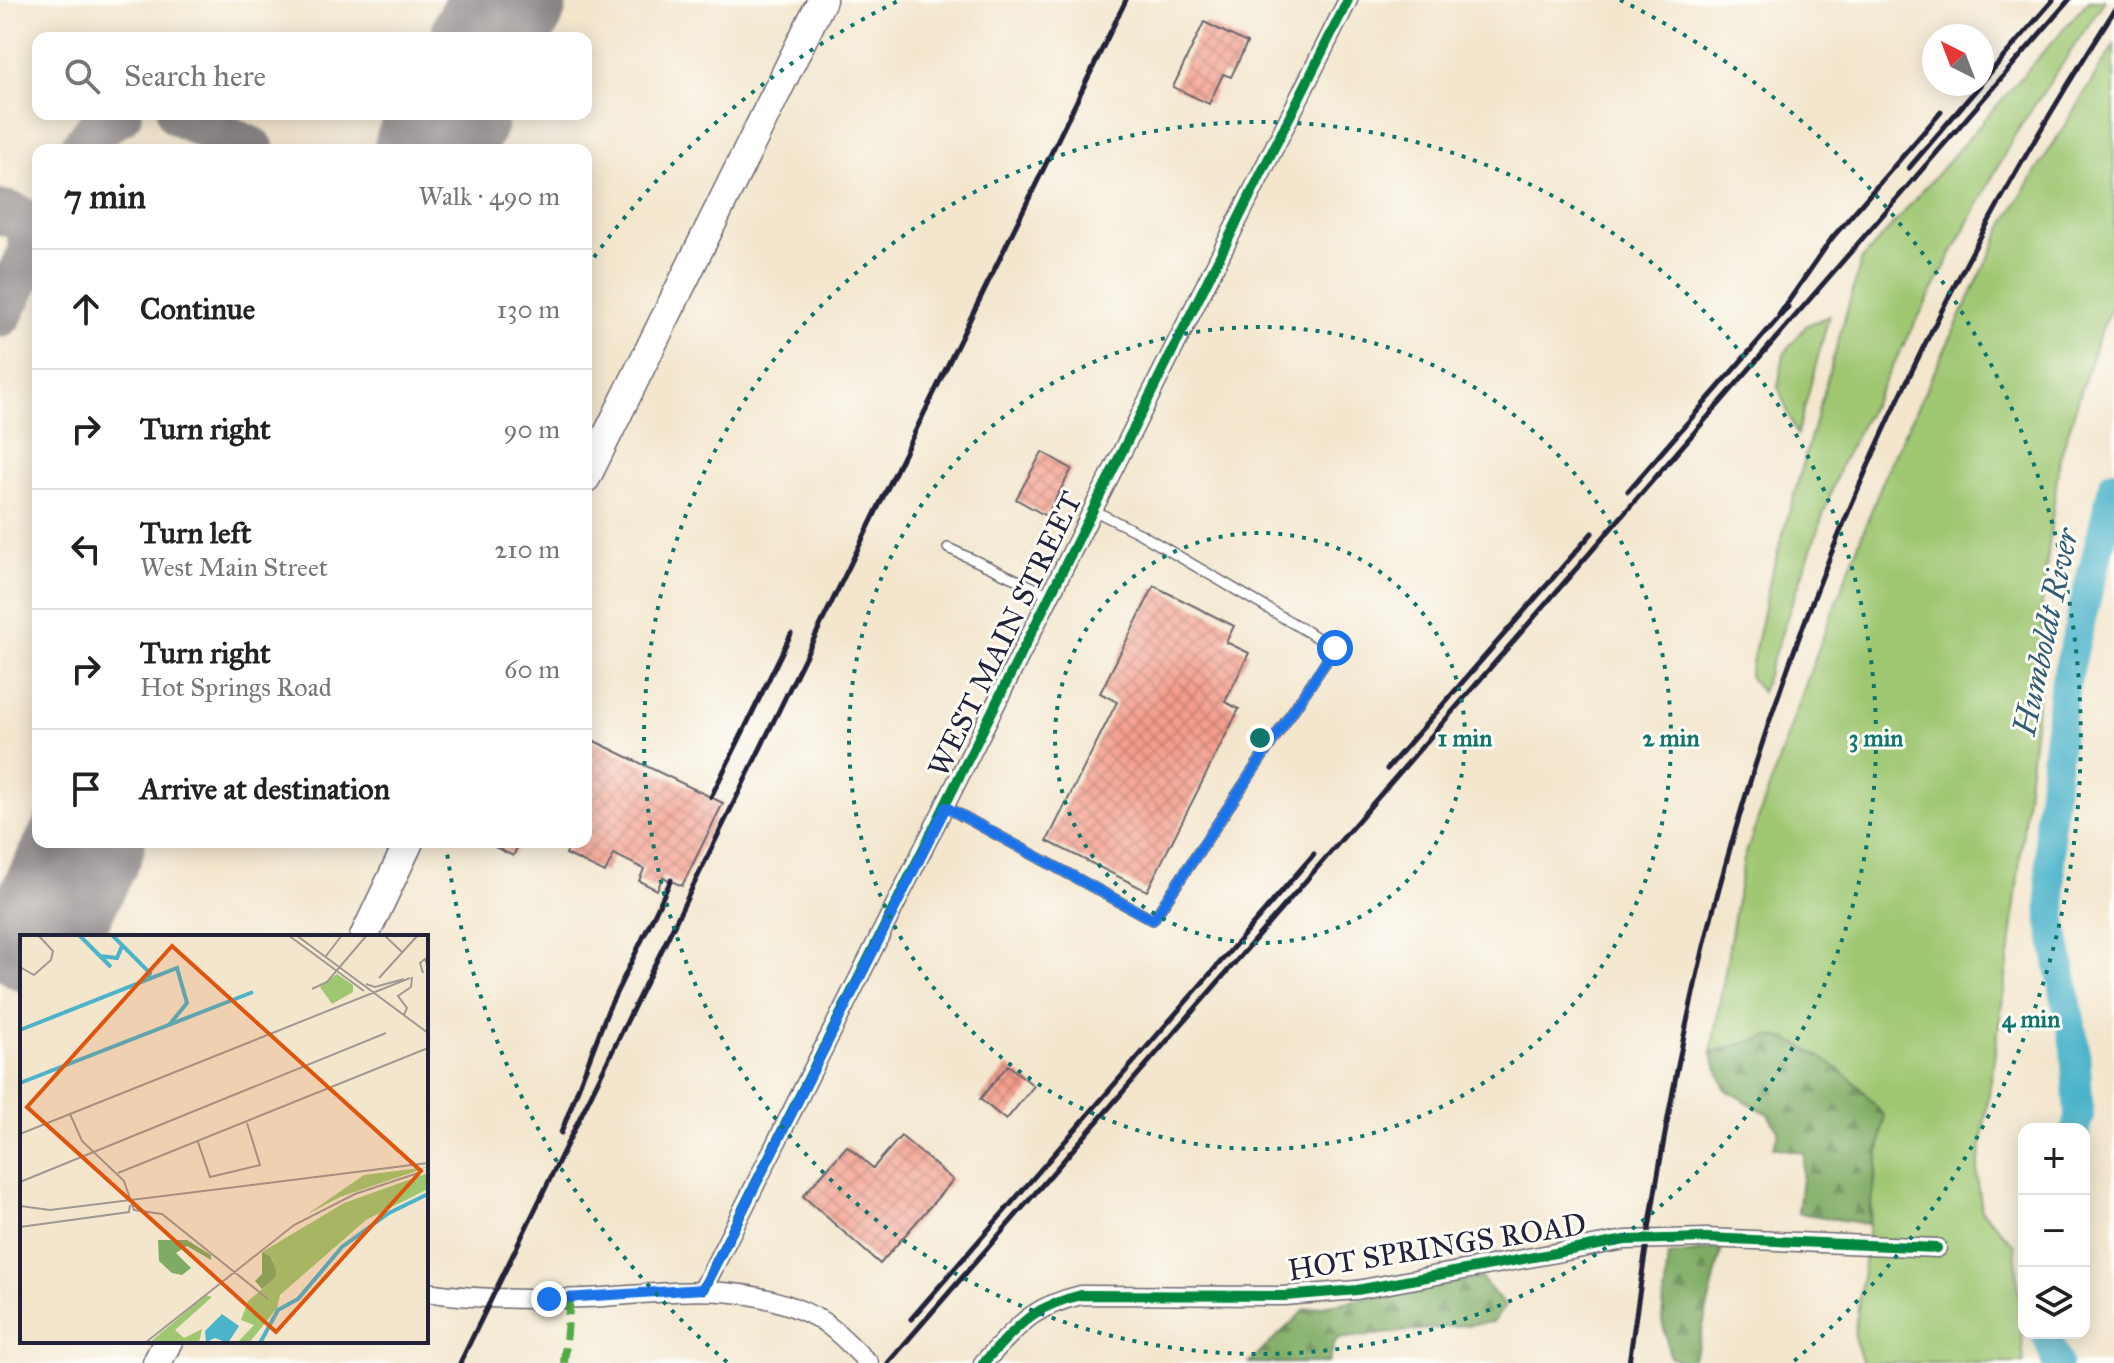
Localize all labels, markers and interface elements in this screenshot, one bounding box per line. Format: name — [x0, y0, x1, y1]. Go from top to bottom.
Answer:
north arrow — [1922, 24, 1994, 96]
search box — [32, 32, 592, 120]
icon: search — [60, 54, 104, 98]
text: Search here — [124, 58, 266, 94]
text: 7 min — [64, 176, 146, 217]
text: Walk · 490 m — [419, 180, 560, 212]
icon: ahead — [64, 287, 108, 331]
text: Continue — [140, 291, 255, 327]
text: 130 m — [497, 293, 560, 325]
icon: right — [64, 407, 108, 451]
text: Turn right — [140, 411, 271, 447]
text: 90 m — [503, 413, 560, 445]
street label: WEST MAIN STREET — [920, 486, 1090, 782]
text: Turn left — [140, 515, 251, 551]
water label: Humboldt River — [2005, 523, 2087, 740]
icon: left — [64, 527, 108, 571]
text: 210 m — [494, 533, 560, 565]
text: West Main Street — [140, 551, 328, 583]
route start — [1317, 630, 1353, 666]
text: Turn right — [140, 635, 271, 671]
icon: right — [64, 647, 108, 691]
text: 60 m — [504, 653, 560, 685]
text: Hot Springs Road — [140, 671, 332, 703]
text: 1 min — [1438, 723, 1492, 753]
text: 2 min — [1643, 723, 1699, 753]
text: 3 min — [1849, 723, 1903, 753]
centre of rings — [1246, 724, 1274, 752]
icon: arrive — [64, 767, 108, 811]
text: Arrive at destination — [140, 771, 390, 807]
inset map — [20, 935, 428, 1343]
text: 4 min — [2002, 1004, 2060, 1034]
map controls — [2018, 1123, 2090, 1339]
button: + — [2018, 1123, 2090, 1195]
button: − — [2018, 1195, 2090, 1267]
street label: HOT SPRINGS ROAD — [1285, 1206, 1589, 1288]
button: layers — [2018, 1267, 2090, 1339]
route end — [531, 1281, 567, 1317]

